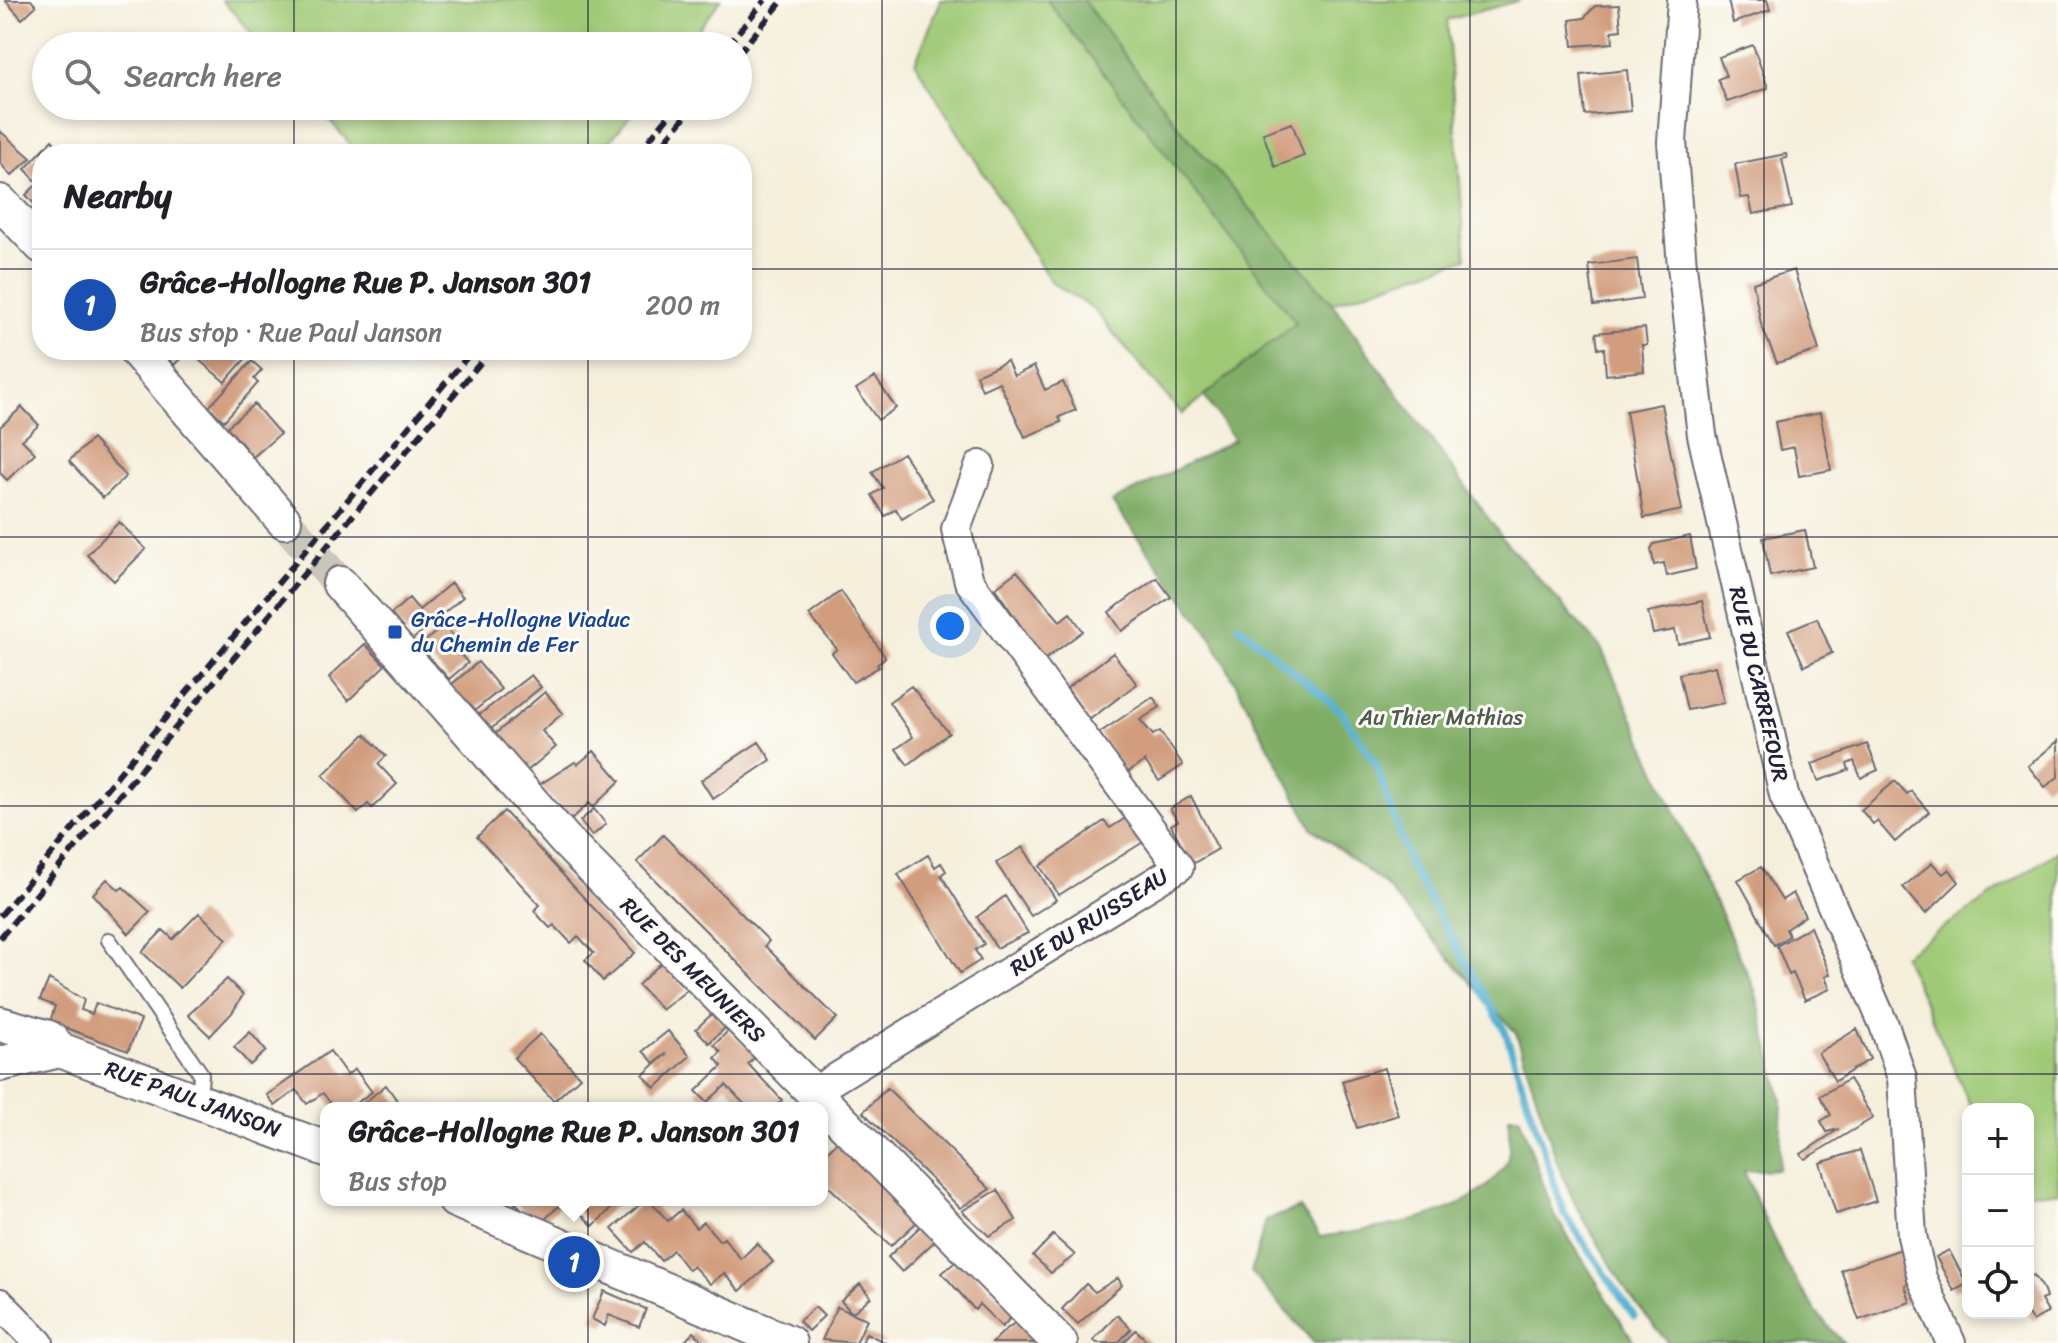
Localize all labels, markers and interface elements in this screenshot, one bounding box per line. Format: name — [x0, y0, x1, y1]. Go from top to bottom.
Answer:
search box — [32, 32, 752, 120]
text: Search here — [124, 49, 282, 103]
icon: search — [60, 54, 104, 98]
text: Nearby — [64, 166, 172, 226]
text: Grâce-Hollogne Rue P. Janson 301 — [140, 255, 591, 309]
text: 1 — [84, 282, 96, 328]
text: 200 m — [645, 282, 720, 328]
text: Bus stop · Rue Paul Janson — [140, 309, 442, 355]
street label: RUE DU CARREFOUR — [1718, 582, 1800, 786]
place label: Grâce-Hollogne Viaduc du Chemin de Fer — [411, 600, 631, 664]
your location — [930, 606, 970, 646]
marker: Grâce-Hollogne Viaduc du Chemin de Fer — [386, 623, 404, 641]
park label: Au Thier Mathias — [1358, 698, 1524, 737]
street label: RUE DU RUISSEAU — [1002, 857, 1176, 987]
street label: RUE DES MEUNIERS — [610, 887, 776, 1053]
street label: RUE PAUL JANSON — [99, 1049, 287, 1149]
popup — [320, 1102, 828, 1206]
map controls — [1962, 1103, 2034, 1319]
button: + — [1962, 1103, 2034, 1175]
text: Grâce-Hollogne Rue P. Janson 301 — [348, 1104, 800, 1158]
text: Bus stop — [348, 1158, 447, 1204]
button: − — [1962, 1175, 2034, 1247]
pin: 1 — [548, 1232, 600, 1292]
button: locate — [1962, 1247, 2034, 1319]

